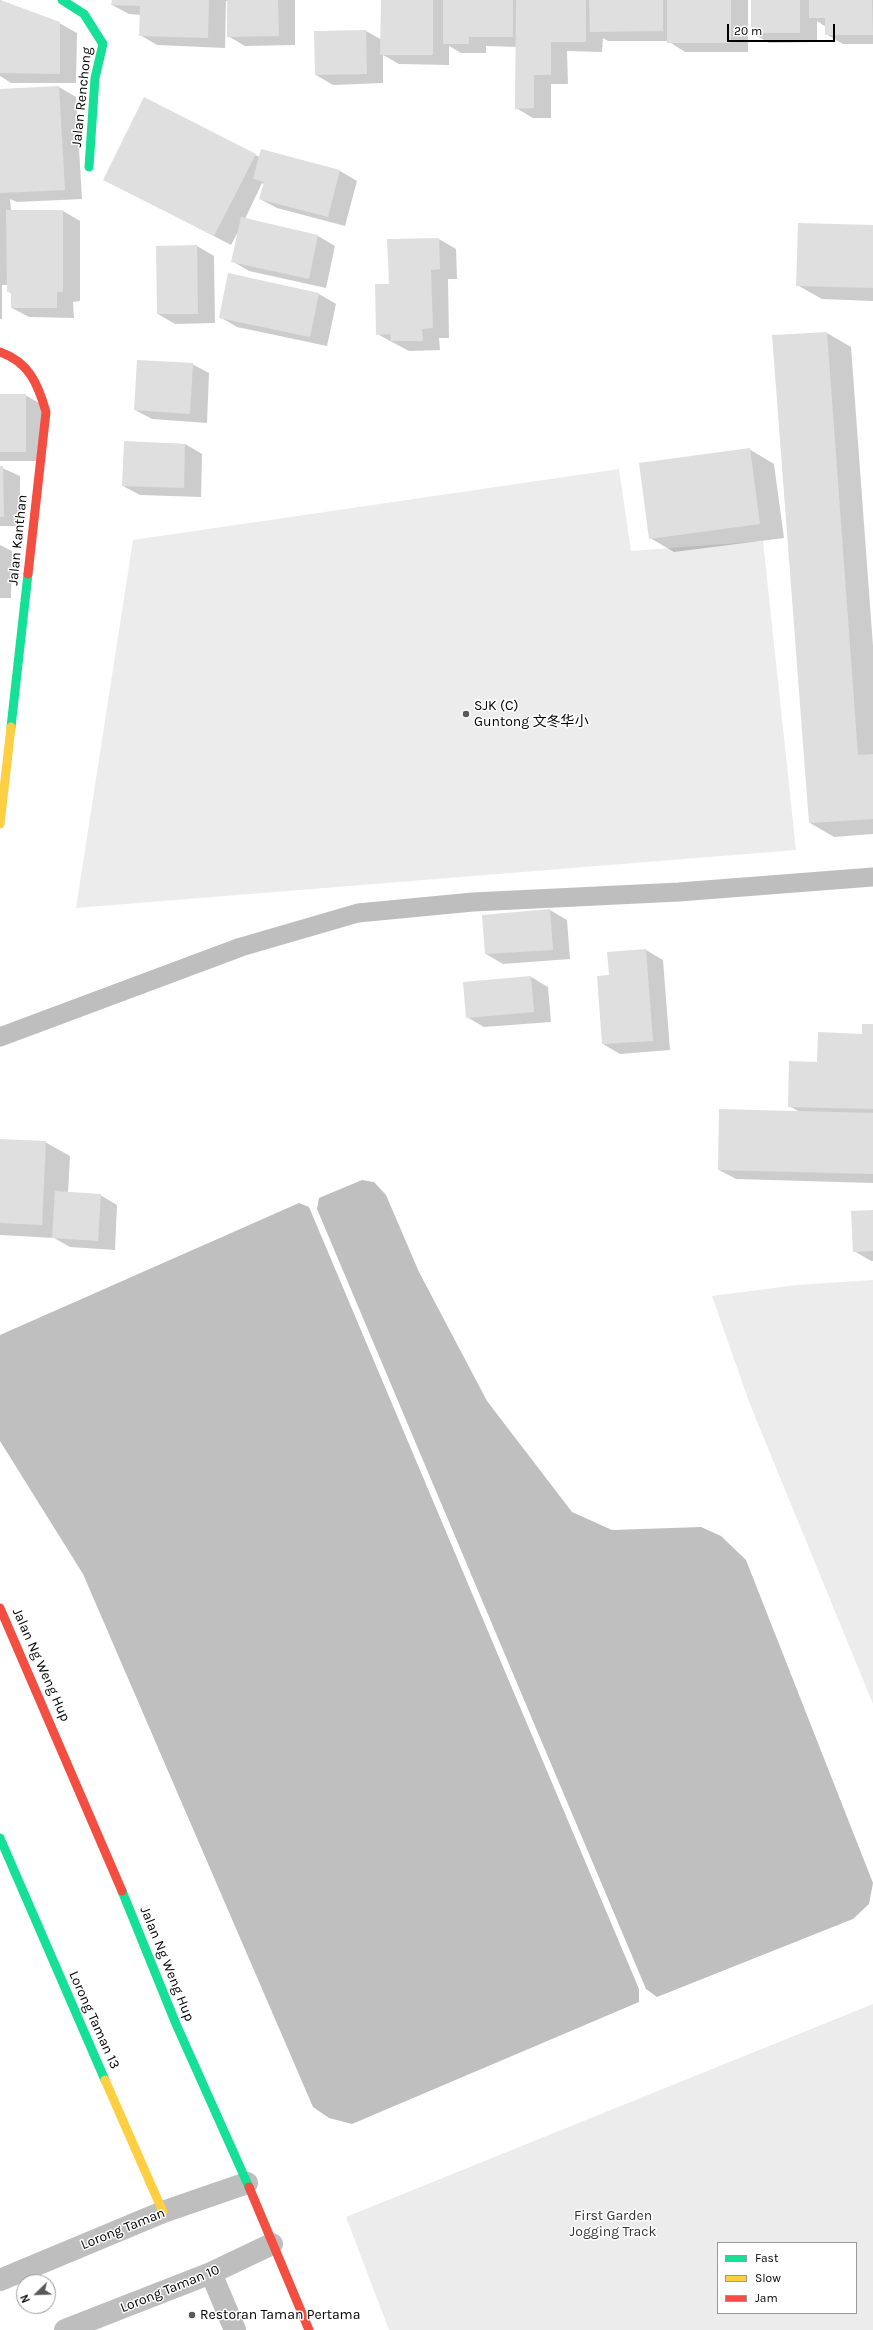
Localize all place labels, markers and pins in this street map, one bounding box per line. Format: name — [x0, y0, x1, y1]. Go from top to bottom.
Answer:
place label: SJK (C) Guntong 文冬华小 — [474, 698, 589, 730]
marker: SJK (C) Guntong 文冬华小 — [461, 709, 471, 719]
place label: Restoran Taman Pertama — [200, 2307, 360, 2323]
marker: Restoran Taman Pertama — [187, 2310, 197, 2320]

